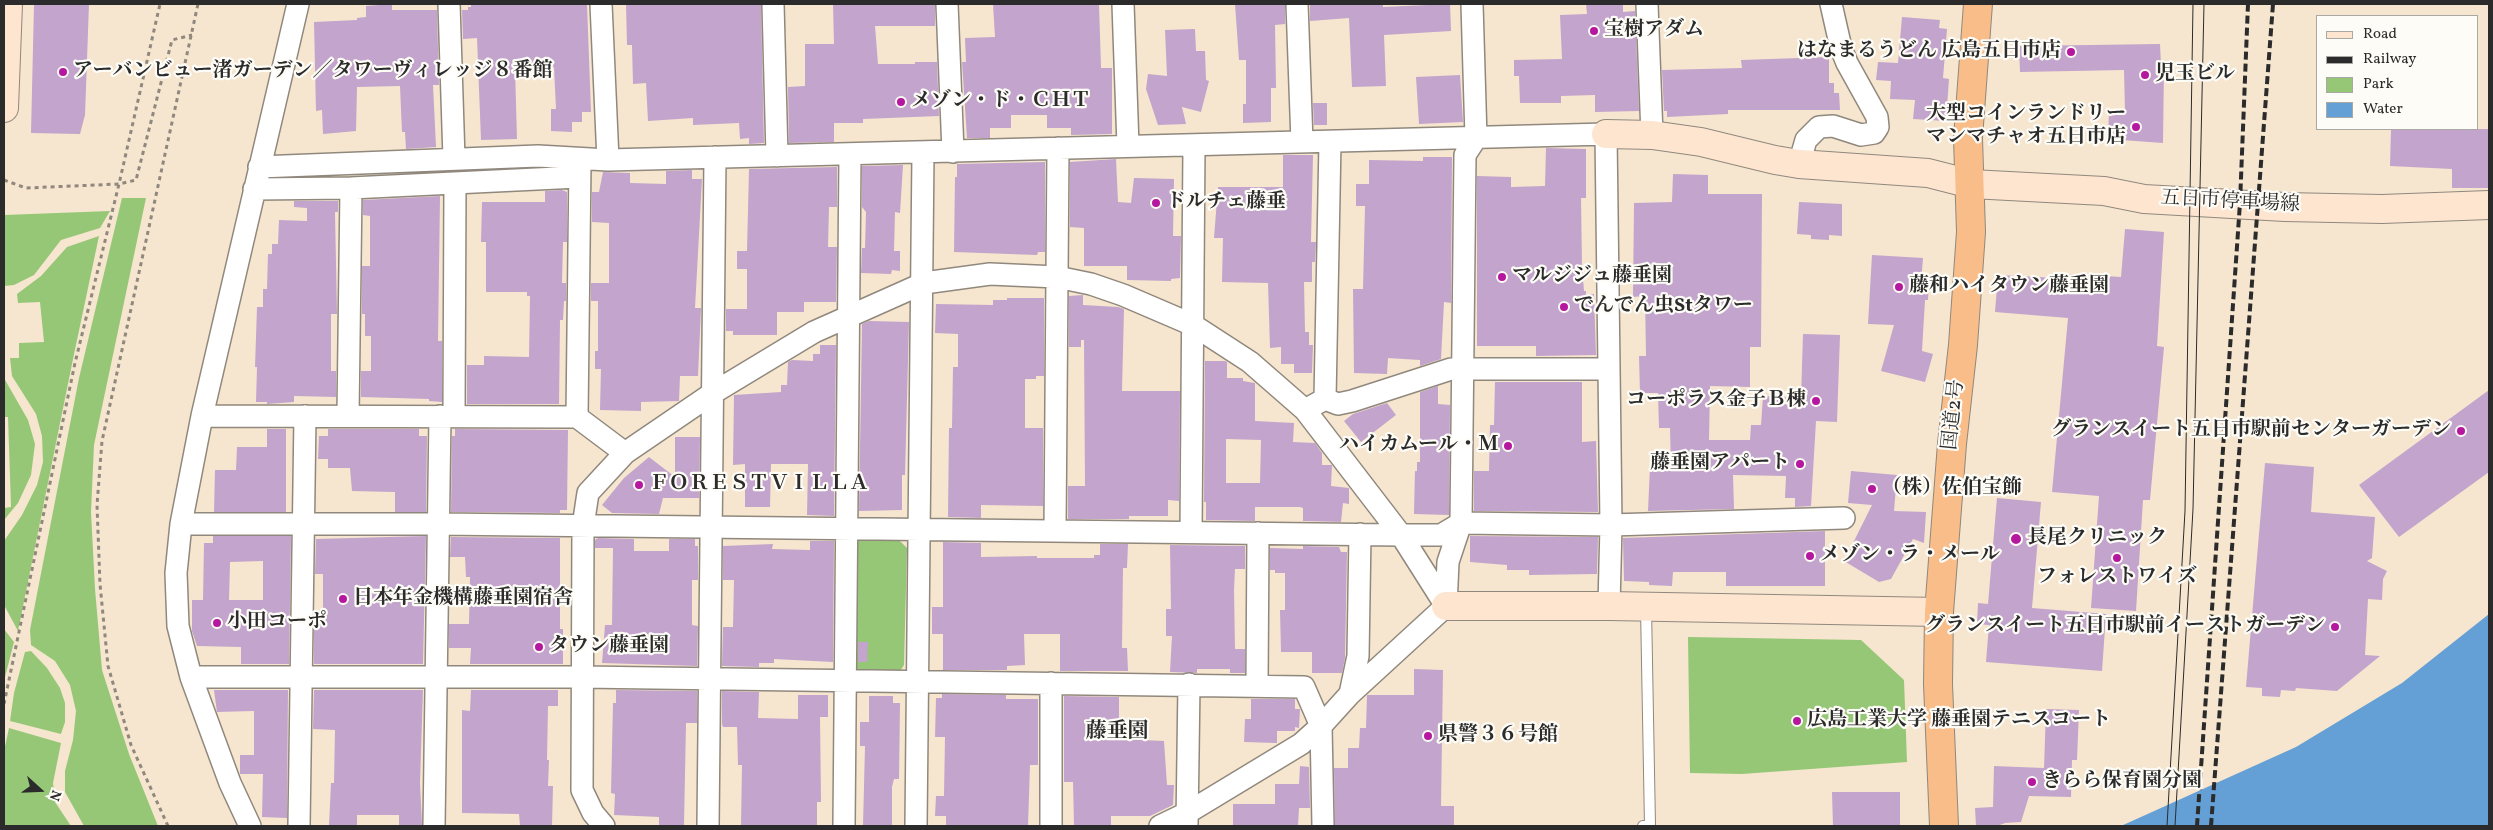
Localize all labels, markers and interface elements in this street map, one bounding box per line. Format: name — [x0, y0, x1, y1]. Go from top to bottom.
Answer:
legend — [2316, 15, 2478, 130]
place label: 宝樹アダム — [1604, 19, 1704, 43]
text: Road — [2363, 24, 2397, 45]
marker: 宝樹アダム — [1588, 25, 1600, 37]
place label: はなまるうどん 広島五日市店 — [1797, 40, 2061, 64]
marker: はなまるうどん 広島五日市店 — [2065, 46, 2077, 58]
text: Railway — [2363, 49, 2416, 70]
place label: アーバンビュー渚ガーデン／タワーヴィレッジ８番館 — [73, 60, 552, 84]
place label: 児玉ビル — [2155, 63, 2235, 87]
marker: アーバンビュー渚ガーデン／タワーヴィレッジ８番館 — [57, 66, 69, 78]
marker: 児玉ビル — [2139, 69, 2151, 81]
text: Park — [2363, 74, 2394, 95]
place label: メゾン・ド・ＣＨＴ — [911, 90, 1091, 114]
marker: メゾン・ド・ＣＨＴ — [895, 96, 907, 108]
text: Water — [2363, 99, 2403, 120]
place label: 大型コインランドリー マンマチャオ五日市店 — [1926, 103, 2126, 150]
marker: 大型コインランドリー マンマチャオ五日市店 — [2130, 121, 2142, 133]
street label: 五日市停車場線 — [2159, 187, 2301, 219]
place label: ドルチェ藤垂 — [1166, 191, 1286, 215]
marker: ドルチェ藤垂 — [1150, 197, 1162, 209]
place label: マルジジュ藤垂園 — [1512, 265, 1672, 289]
marker: マルジジュ藤垂園 — [1496, 271, 1508, 283]
place label: 藤和ハイタウン藤垂園 — [1909, 275, 2109, 299]
marker: 藤和ハイタウン藤垂園 — [1893, 281, 1905, 293]
place label: でんでん虫Stタワー — [1574, 295, 1753, 319]
marker: でんでん虫Stタワー — [1558, 301, 1570, 313]
street label: 国道2号 — [1939, 379, 1971, 451]
place label: コーポラス金子Ｂ棟 — [1626, 389, 1806, 413]
marker: コーポラス金子Ｂ棟 — [1810, 395, 1822, 407]
place label: グランスイート五日市駅前センターガーデン — [2051, 419, 2451, 443]
marker: グランスイート五日市駅前センターガーデン — [2455, 425, 2467, 437]
place label: ハイカムール・Ｍ — [1339, 434, 1498, 458]
marker: ハイカムール・Ｍ — [1502, 440, 1514, 452]
place label: 藤垂園アパート — [1650, 452, 1790, 476]
marker: 藤垂園アパート — [1794, 458, 1806, 470]
place label: ＦＯＲＥＳＴＶＩＬＬＡ — [649, 473, 869, 497]
place label: （株）佐伯宝飾 — [1882, 477, 2022, 501]
marker: ＦＯＲＥＳＴＶＩＬＬＡ — [633, 479, 645, 491]
marker: （株）佐伯宝飾 — [1866, 483, 1878, 495]
place label: 長尾クリニック — [2027, 527, 2167, 551]
marker: 長尾クリニック — [2009, 532, 2023, 546]
place label: メゾン・ラ・メール — [1820, 544, 2000, 568]
marker: メゾン・ラ・メール — [1804, 550, 1816, 562]
marker: フォレストワイズ — [2111, 552, 2123, 564]
place label: フォレストワイズ — [2037, 566, 2197, 590]
place label: 日本年金機構藤垂園宿舎 — [353, 587, 573, 611]
marker: 日本年金機構藤垂園宿舎 — [337, 593, 349, 605]
place label: 小田コーポ — [227, 611, 327, 635]
place label: グランスイート五日市駅前イーストガーデン — [1925, 615, 2325, 639]
marker: 小田コーポ — [211, 617, 223, 629]
marker: グランスイート五日市駅前イーストガーデン — [2329, 621, 2341, 633]
place label: タウン藤垂園 — [549, 635, 669, 659]
marker: タウン藤垂園 — [533, 641, 545, 653]
place label: 広島工業大学 藤垂園テニスコート — [1807, 709, 2111, 733]
marker: 広島工業大学 藤垂園テニスコート — [1791, 715, 1803, 727]
district label: 藤垂園 — [1086, 720, 1148, 746]
place label: 県警３６号館 — [1438, 724, 1558, 748]
marker: 県警３６号館 — [1422, 730, 1434, 742]
north arrow — [15, 765, 65, 815]
place label: きらら保育園分園 — [2042, 770, 2202, 794]
marker: きらら保育園分園 — [2026, 776, 2038, 788]
text: N — [44, 787, 65, 803]

